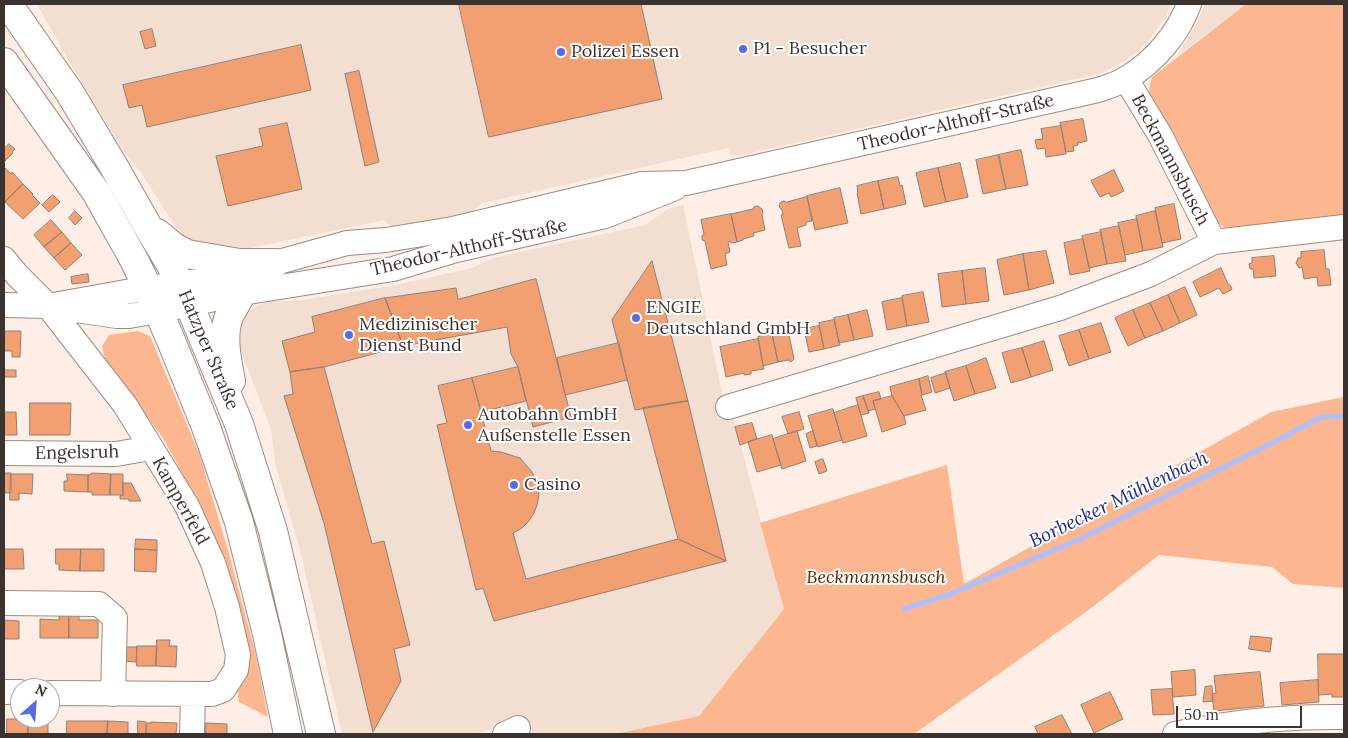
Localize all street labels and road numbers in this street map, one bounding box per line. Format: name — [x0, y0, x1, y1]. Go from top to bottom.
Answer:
street label: Theodor-Althoff-Straße — [856, 90, 1056, 156]
street label: Beckmannsbusch — [1126, 91, 1214, 229]
street label: Theodor-Althoff-Straße — [369, 215, 569, 281]
street label: Hatzper Straße — [173, 287, 243, 413]
street label: Engelsruh — [35, 441, 119, 465]
street label: Kamperfeld — [147, 453, 213, 549]

